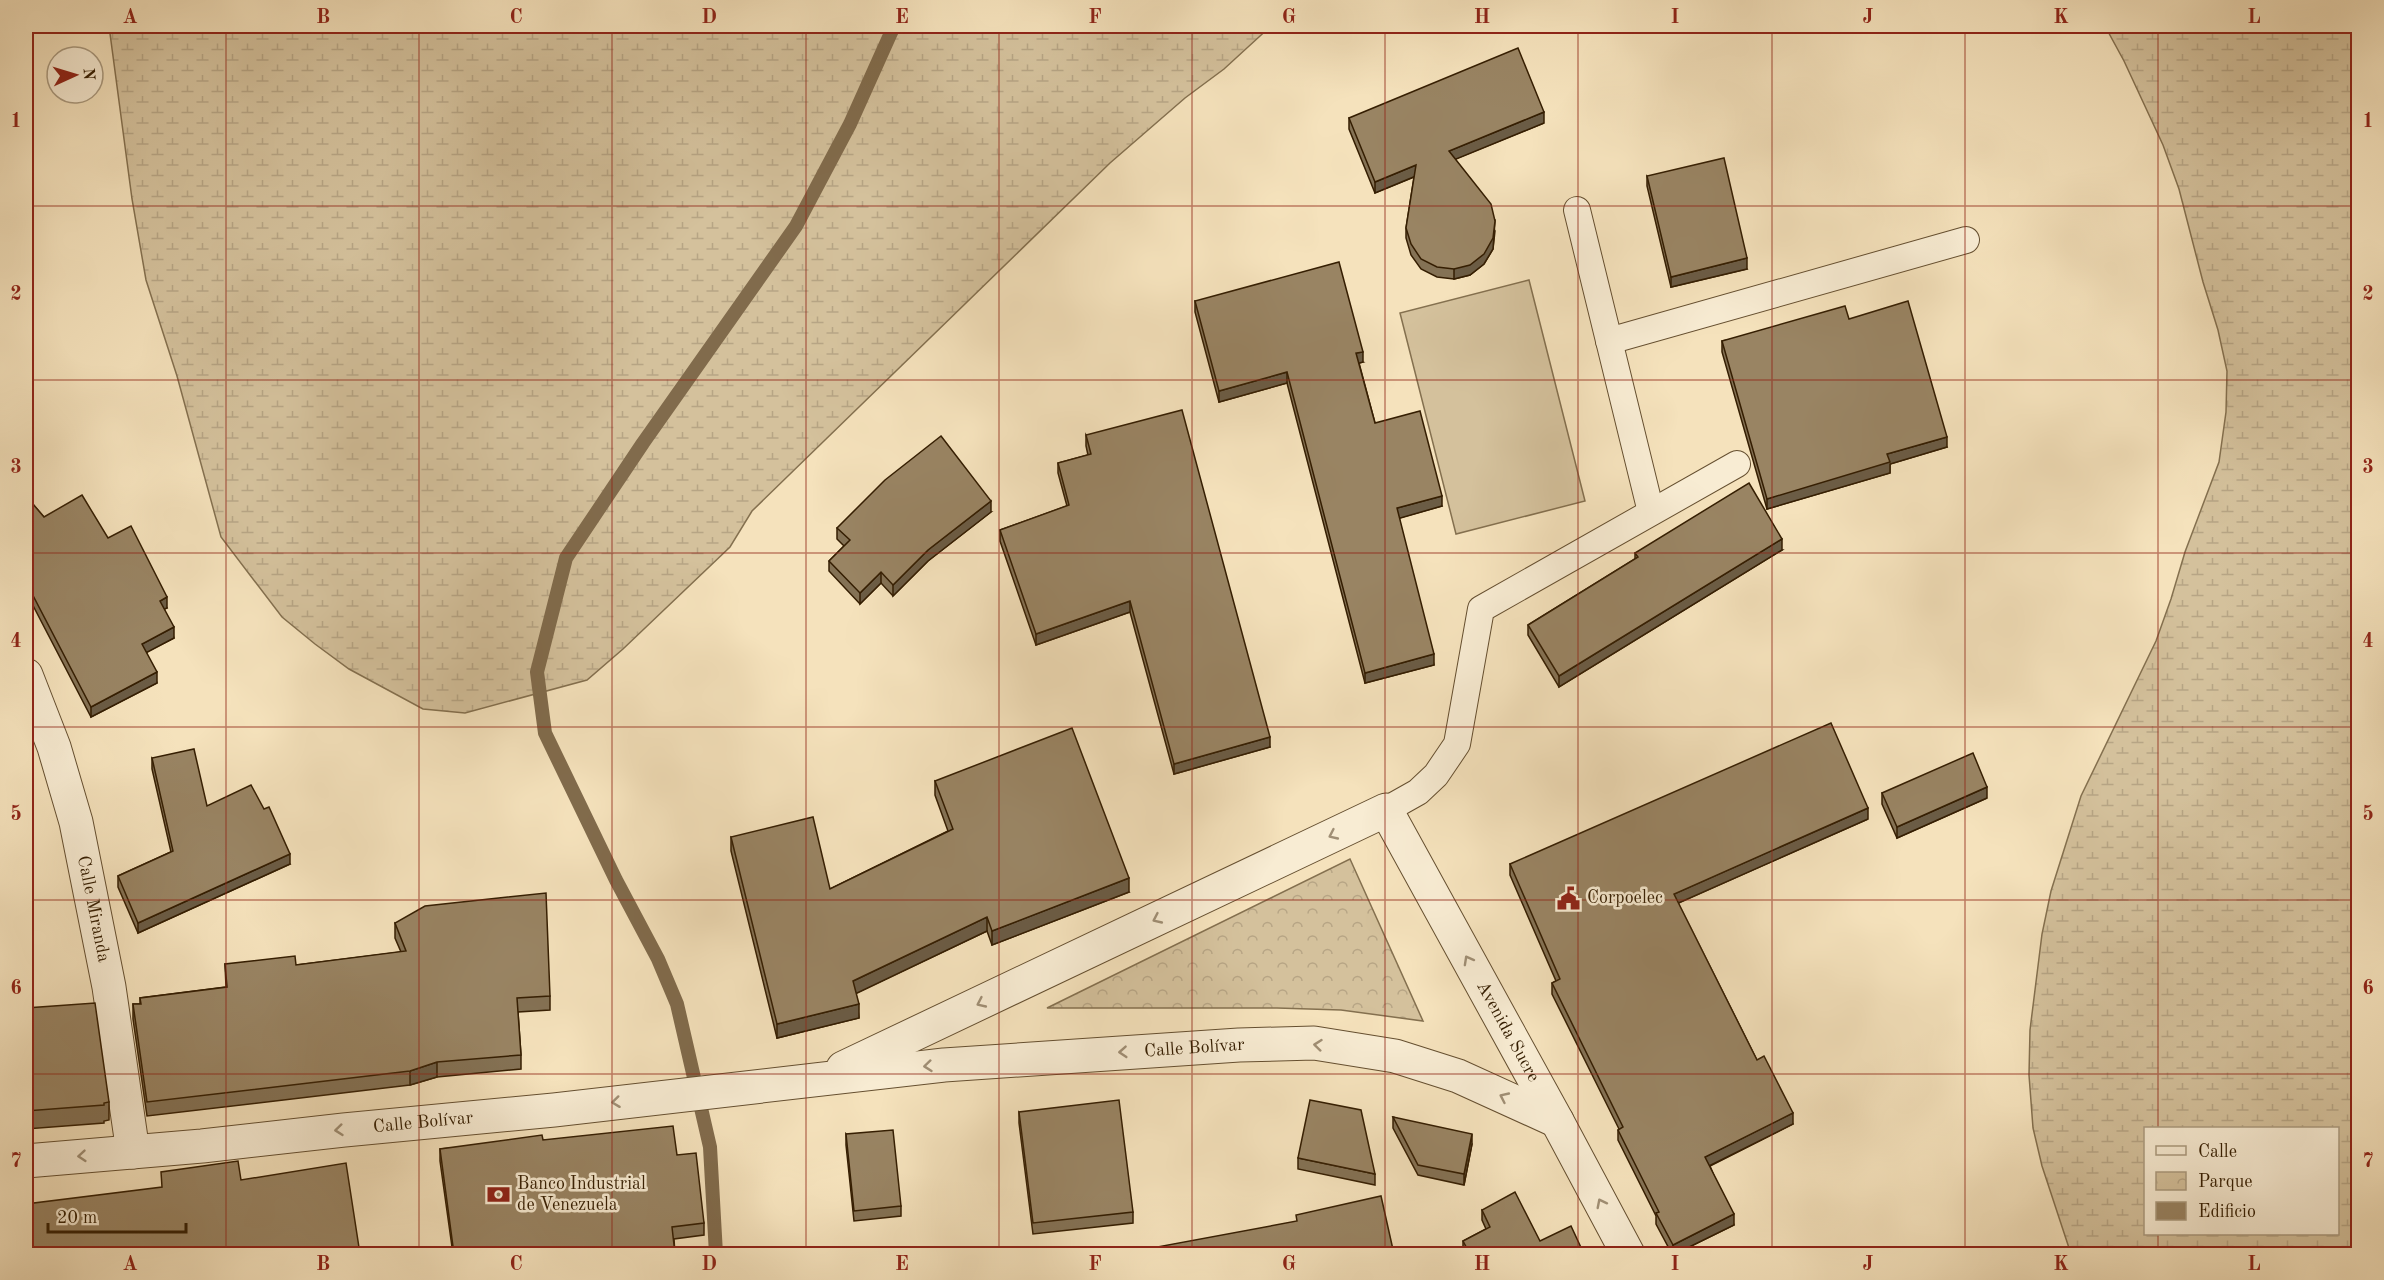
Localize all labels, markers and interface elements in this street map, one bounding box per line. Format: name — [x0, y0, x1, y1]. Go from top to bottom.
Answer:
text: A — [122, 8, 138, 28]
text: B — [316, 8, 330, 28]
text: C — [509, 8, 523, 28]
text: D — [701, 8, 717, 28]
text: E — [895, 8, 909, 28]
text: F — [1088, 8, 1102, 28]
text: G — [1282, 8, 1296, 28]
text: H — [1474, 8, 1490, 28]
text: I — [1671, 8, 1679, 28]
text: J — [1863, 8, 1874, 28]
text: K — [2053, 8, 2069, 28]
text: L — [2247, 8, 2261, 28]
north arrow — [45, 45, 105, 105]
text: N — [80, 67, 96, 82]
text: 1 — [10, 112, 22, 132]
text: 1 — [2362, 112, 2374, 132]
text: 2 — [10, 285, 22, 305]
text: 2 — [2362, 285, 2374, 305]
text: 3 — [10, 458, 22, 478]
text: 3 — [2362, 458, 2374, 478]
text: 4 — [10, 632, 22, 652]
text: 4 — [2362, 632, 2374, 652]
text: 5 — [10, 804, 22, 825]
text: 5 — [2362, 804, 2374, 825]
one-way arrow — [1328, 828, 1339, 840]
street label: Calle Miranda — [74, 854, 113, 964]
public building icon: Corpoelec — [1556, 885, 1582, 911]
place label: Corpoelec — [1587, 889, 1663, 907]
one-way arrow — [1152, 911, 1163, 923]
one-way arrow — [1464, 956, 1475, 966]
street label: Avenida Sucre — [1473, 978, 1543, 1085]
text: 6 — [10, 979, 22, 999]
text: 6 — [2362, 979, 2374, 999]
one-way arrow — [976, 995, 987, 1007]
street label: Calle Bolívar — [1144, 1036, 1245, 1060]
one-way arrow — [1313, 1039, 1322, 1051]
one-way arrow — [1118, 1046, 1127, 1059]
one-way arrow — [924, 1060, 933, 1072]
one-way arrow — [1499, 1092, 1510, 1104]
one-way arrow — [612, 1096, 621, 1108]
street label: Calle Bolívar — [372, 1109, 475, 1136]
one-way arrow — [334, 1123, 343, 1136]
legend — [2144, 1127, 2339, 1235]
text: Calle — [2198, 1143, 2237, 1161]
one-way arrow — [78, 1150, 87, 1163]
text: 7 — [10, 1152, 22, 1172]
text: 7 — [2362, 1152, 2374, 1172]
text: Parque — [2198, 1173, 2253, 1191]
place label: Banco Industrial de Venezuela — [517, 1175, 646, 1214]
bank icon: Banco Industrial de Venezuela — [486, 1181, 512, 1207]
scale bar — [48, 1196, 186, 1234]
one-way arrow — [1597, 1198, 1608, 1209]
text: Edificio — [2198, 1203, 2256, 1221]
text: 20 m — [57, 1209, 97, 1227]
text: A — [122, 1255, 138, 1275]
text: B — [316, 1255, 330, 1275]
text: C — [509, 1255, 523, 1275]
text: D — [701, 1255, 717, 1275]
text: E — [895, 1255, 909, 1275]
text: F — [1088, 1255, 1102, 1275]
text: G — [1282, 1255, 1296, 1275]
text: H — [1474, 1255, 1490, 1275]
text: I — [1671, 1255, 1679, 1275]
text: J — [1863, 1255, 1874, 1275]
text: K — [2053, 1255, 2069, 1275]
text: L — [2247, 1255, 2261, 1275]

